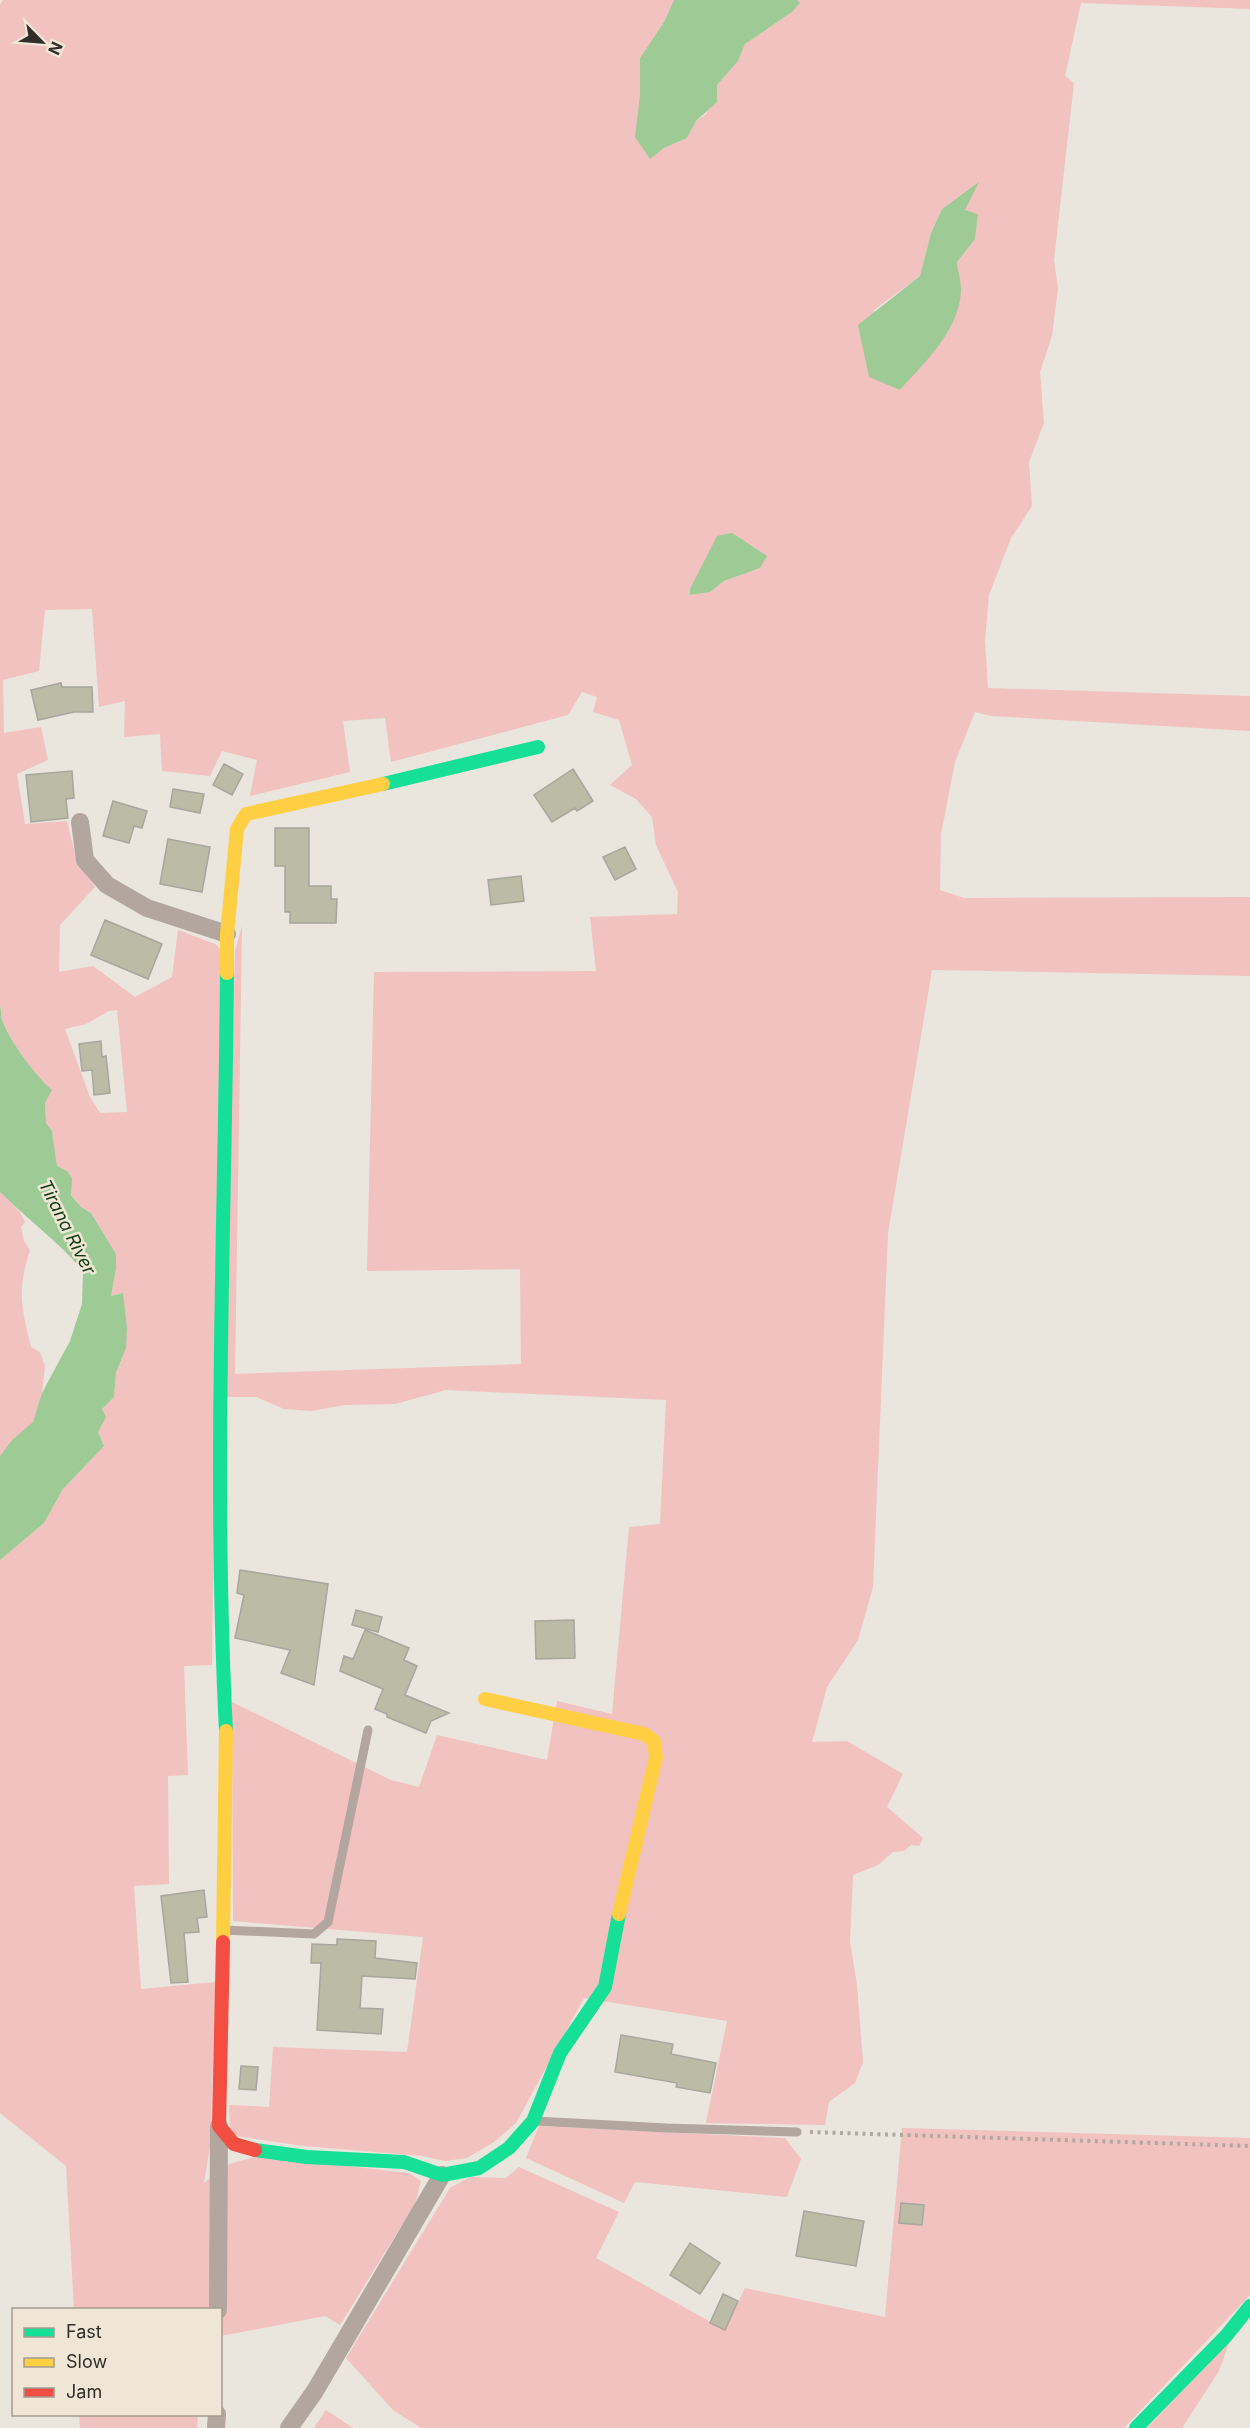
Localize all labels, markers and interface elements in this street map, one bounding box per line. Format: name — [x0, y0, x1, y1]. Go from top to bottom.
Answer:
north arrow — [12, 12, 72, 72]
text: N — [44, 39, 67, 58]
water label: Tirana River — [35, 1176, 101, 1279]
legend — [12, 2308, 222, 2416]
text: Fast — [66, 2321, 102, 2342]
text: Slow — [66, 2351, 107, 2372]
text: Jam — [66, 2381, 102, 2402]

